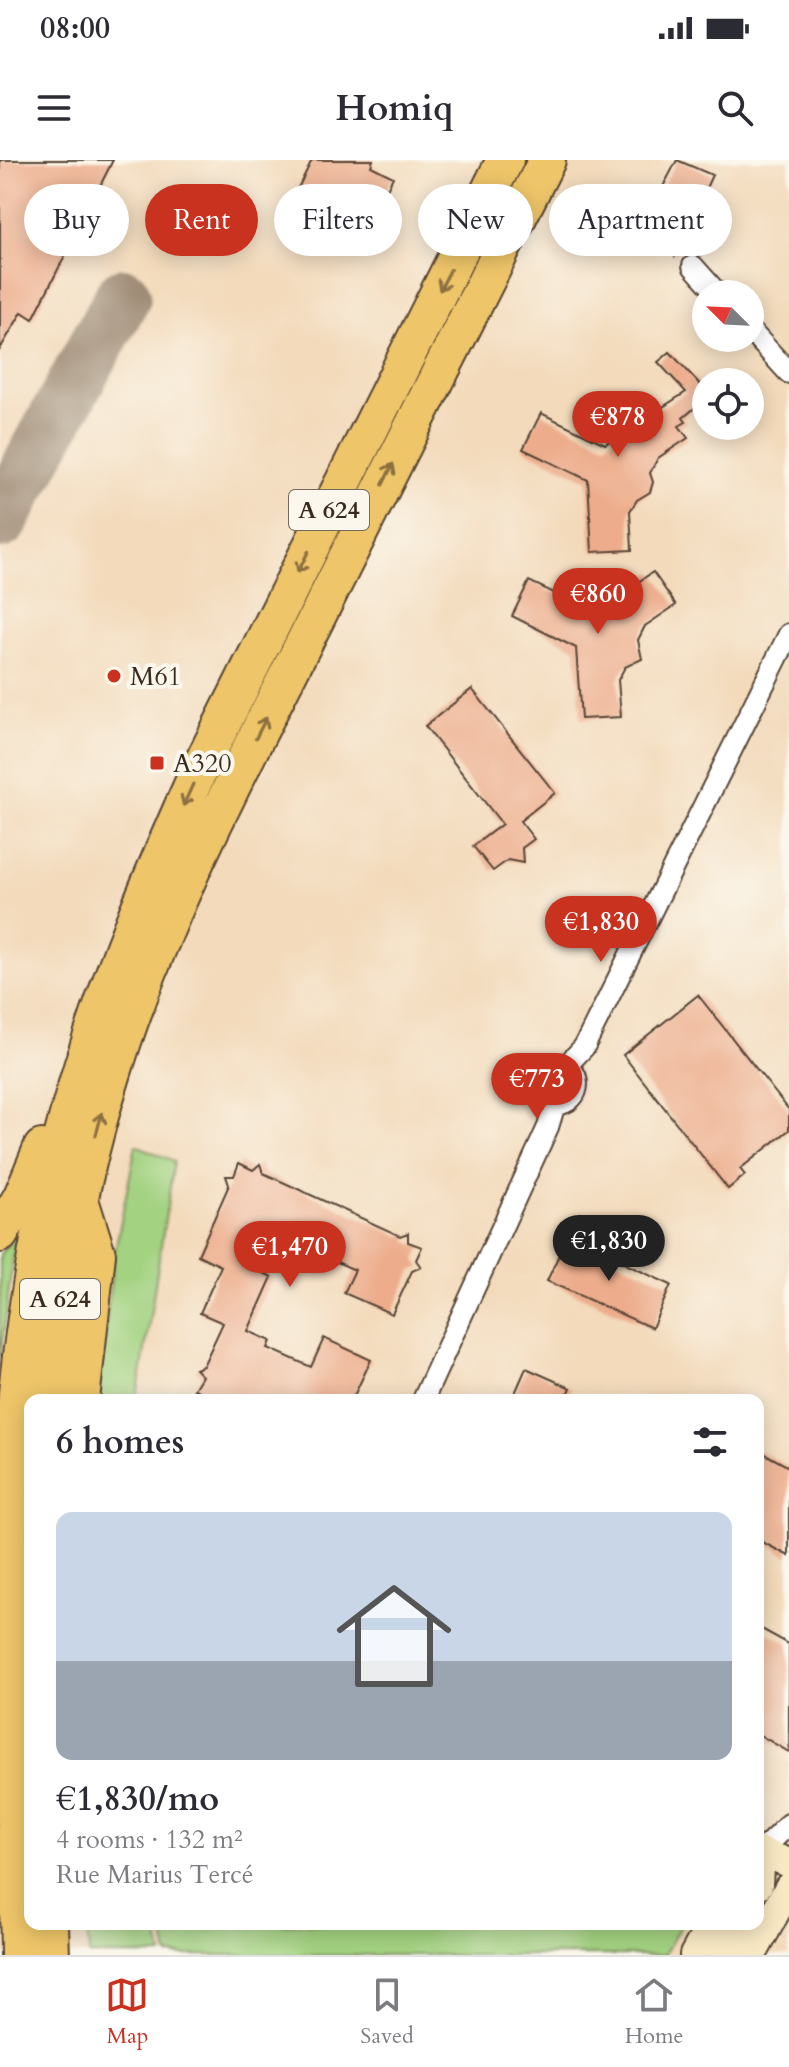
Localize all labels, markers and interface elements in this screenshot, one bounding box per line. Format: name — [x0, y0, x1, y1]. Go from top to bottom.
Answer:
text: 08:00 — [40, 8, 110, 49]
text: Homiq — [336, 84, 453, 133]
icon: menu — [32, 86, 76, 130]
icon: search — [713, 86, 757, 130]
chip: Buy — [24, 184, 129, 256]
chip: Rent — [145, 184, 258, 256]
chip: Filters — [274, 184, 402, 256]
chip: New — [418, 184, 533, 256]
chip: Apartment — [549, 184, 732, 256]
one-way arrow — [437, 267, 452, 291]
north arrow — [692, 280, 764, 352]
map controls — [692, 280, 764, 440]
button: locate — [692, 368, 764, 440]
pin: €878 — [571, 391, 665, 459]
text: €878 — [590, 399, 646, 434]
one-way arrow — [381, 463, 396, 487]
road number: A 624 — [289, 490, 369, 530]
one-way arrow — [295, 550, 311, 574]
pin: €860 — [551, 568, 645, 636]
text: €860 — [570, 576, 626, 611]
place label: M61 — [130, 659, 181, 694]
marker: M61 — [105, 667, 123, 685]
one-way arrow — [254, 717, 270, 741]
place label: A320 — [173, 746, 231, 781]
marker: A320 — [148, 754, 166, 772]
one-way arrow — [180, 783, 195, 807]
pin: €1,830 — [536, 896, 666, 964]
text: €1,830 — [563, 904, 639, 939]
pin: €773 — [490, 1053, 584, 1121]
text: €773 — [509, 1061, 565, 1096]
one-way arrow — [93, 1111, 108, 1137]
pin: €1,830 — [544, 1215, 674, 1283]
pin: €1,470 — [225, 1221, 355, 1289]
text: €1,830 — [571, 1223, 647, 1258]
text: €1,470 — [252, 1229, 328, 1264]
road number: A 624 — [20, 1279, 100, 1319]
text: 6 homes — [56, 1419, 184, 1465]
icon: filters — [688, 1420, 732, 1464]
icon: home — [322, 1564, 466, 1708]
text: €1,830/mo — [56, 1776, 219, 1822]
text: 4 rooms · 132 m² — [56, 1822, 243, 1857]
text: Rue Marius Tercé — [56, 1857, 254, 1892]
tab: Map — [105, 1973, 149, 2051]
tab: Saved — [360, 1973, 414, 2051]
tab: Home — [625, 1973, 684, 2051]

